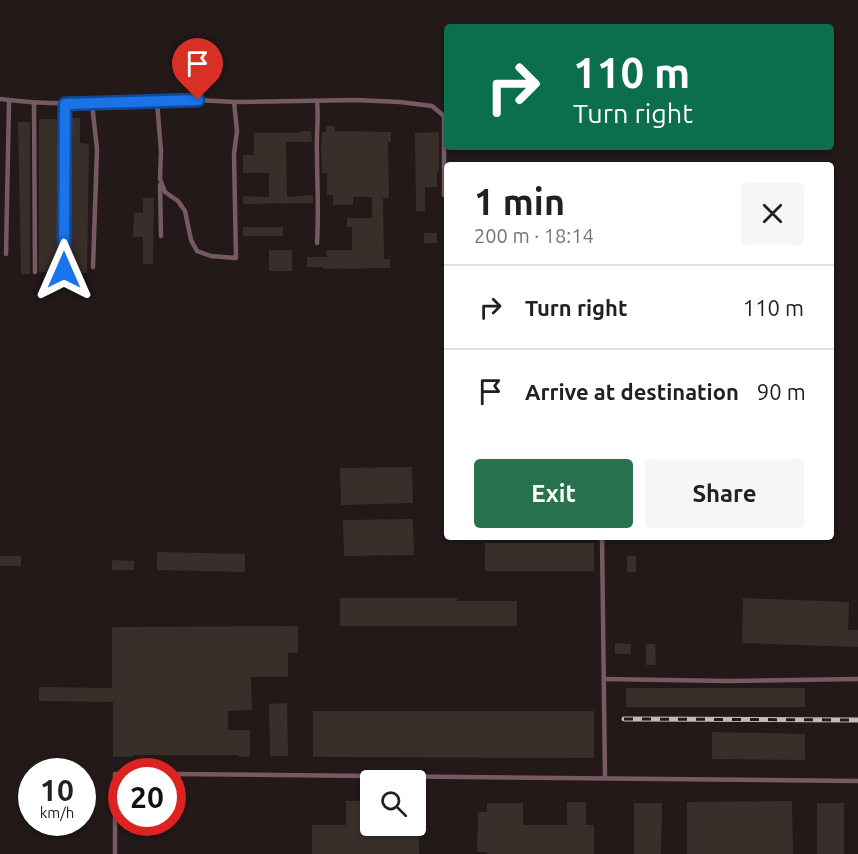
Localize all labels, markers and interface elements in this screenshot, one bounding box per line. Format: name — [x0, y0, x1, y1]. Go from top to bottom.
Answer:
pin — [172, 38, 223, 100]
icon: arrive — [181, 47, 214, 80]
icon: right — [474, 48, 552, 126]
text: 110 m — [573, 49, 690, 96]
text: Turn right — [573, 98, 693, 128]
text: 1 min — [474, 181, 565, 222]
button: close — [741, 182, 804, 245]
text: 200 m · 18:14 — [474, 224, 594, 247]
position arrow — [32, 238, 96, 302]
icon: right — [474, 291, 507, 324]
text: Turn right — [525, 295, 627, 320]
text: 110 m — [743, 295, 804, 320]
icon: arrive — [474, 375, 507, 408]
text: Arrive at destination — [525, 379, 739, 404]
text: 90 m — [757, 379, 806, 404]
button: Exit — [474, 459, 633, 528]
button: Share — [645, 459, 804, 528]
speed limit sign: 20 — [108, 758, 186, 836]
map controls — [360, 770, 426, 836]
button: search — [360, 770, 426, 836]
text: 10 — [40, 773, 74, 807]
text: km/h — [40, 804, 74, 821]

